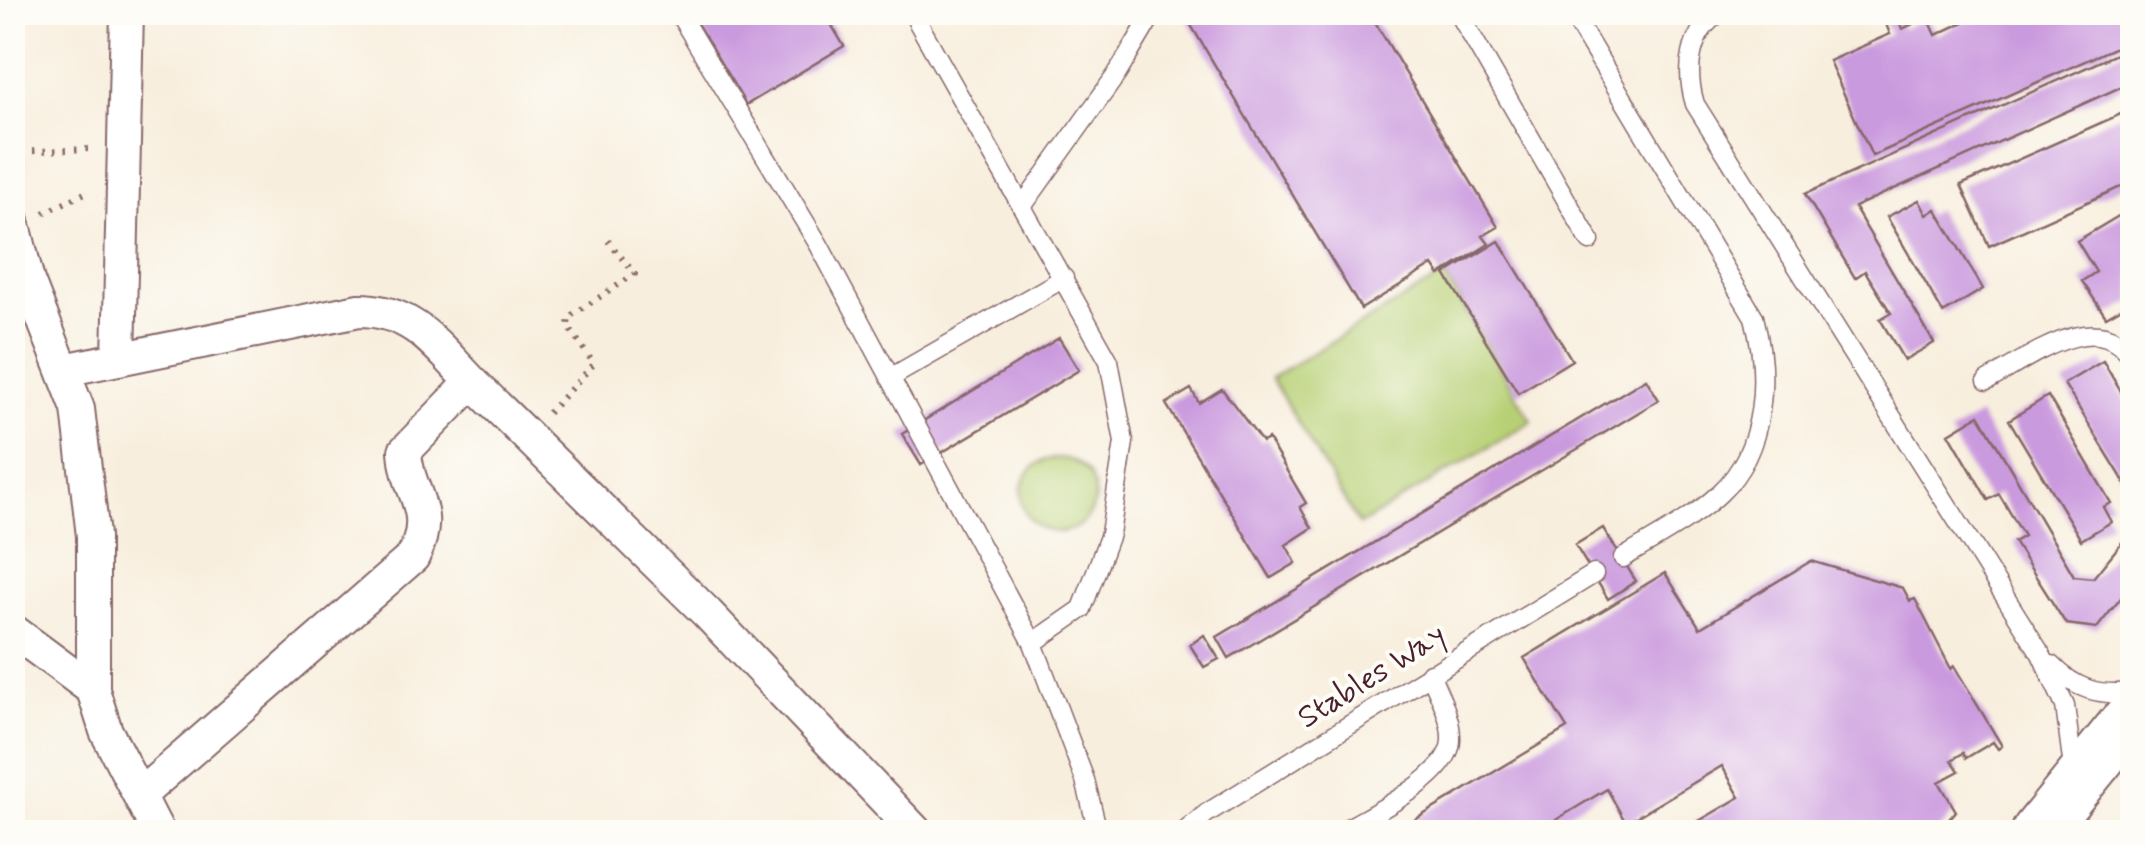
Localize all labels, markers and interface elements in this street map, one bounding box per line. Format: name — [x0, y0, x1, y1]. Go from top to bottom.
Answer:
street label: Stables Way — [1290, 614, 1454, 739]

